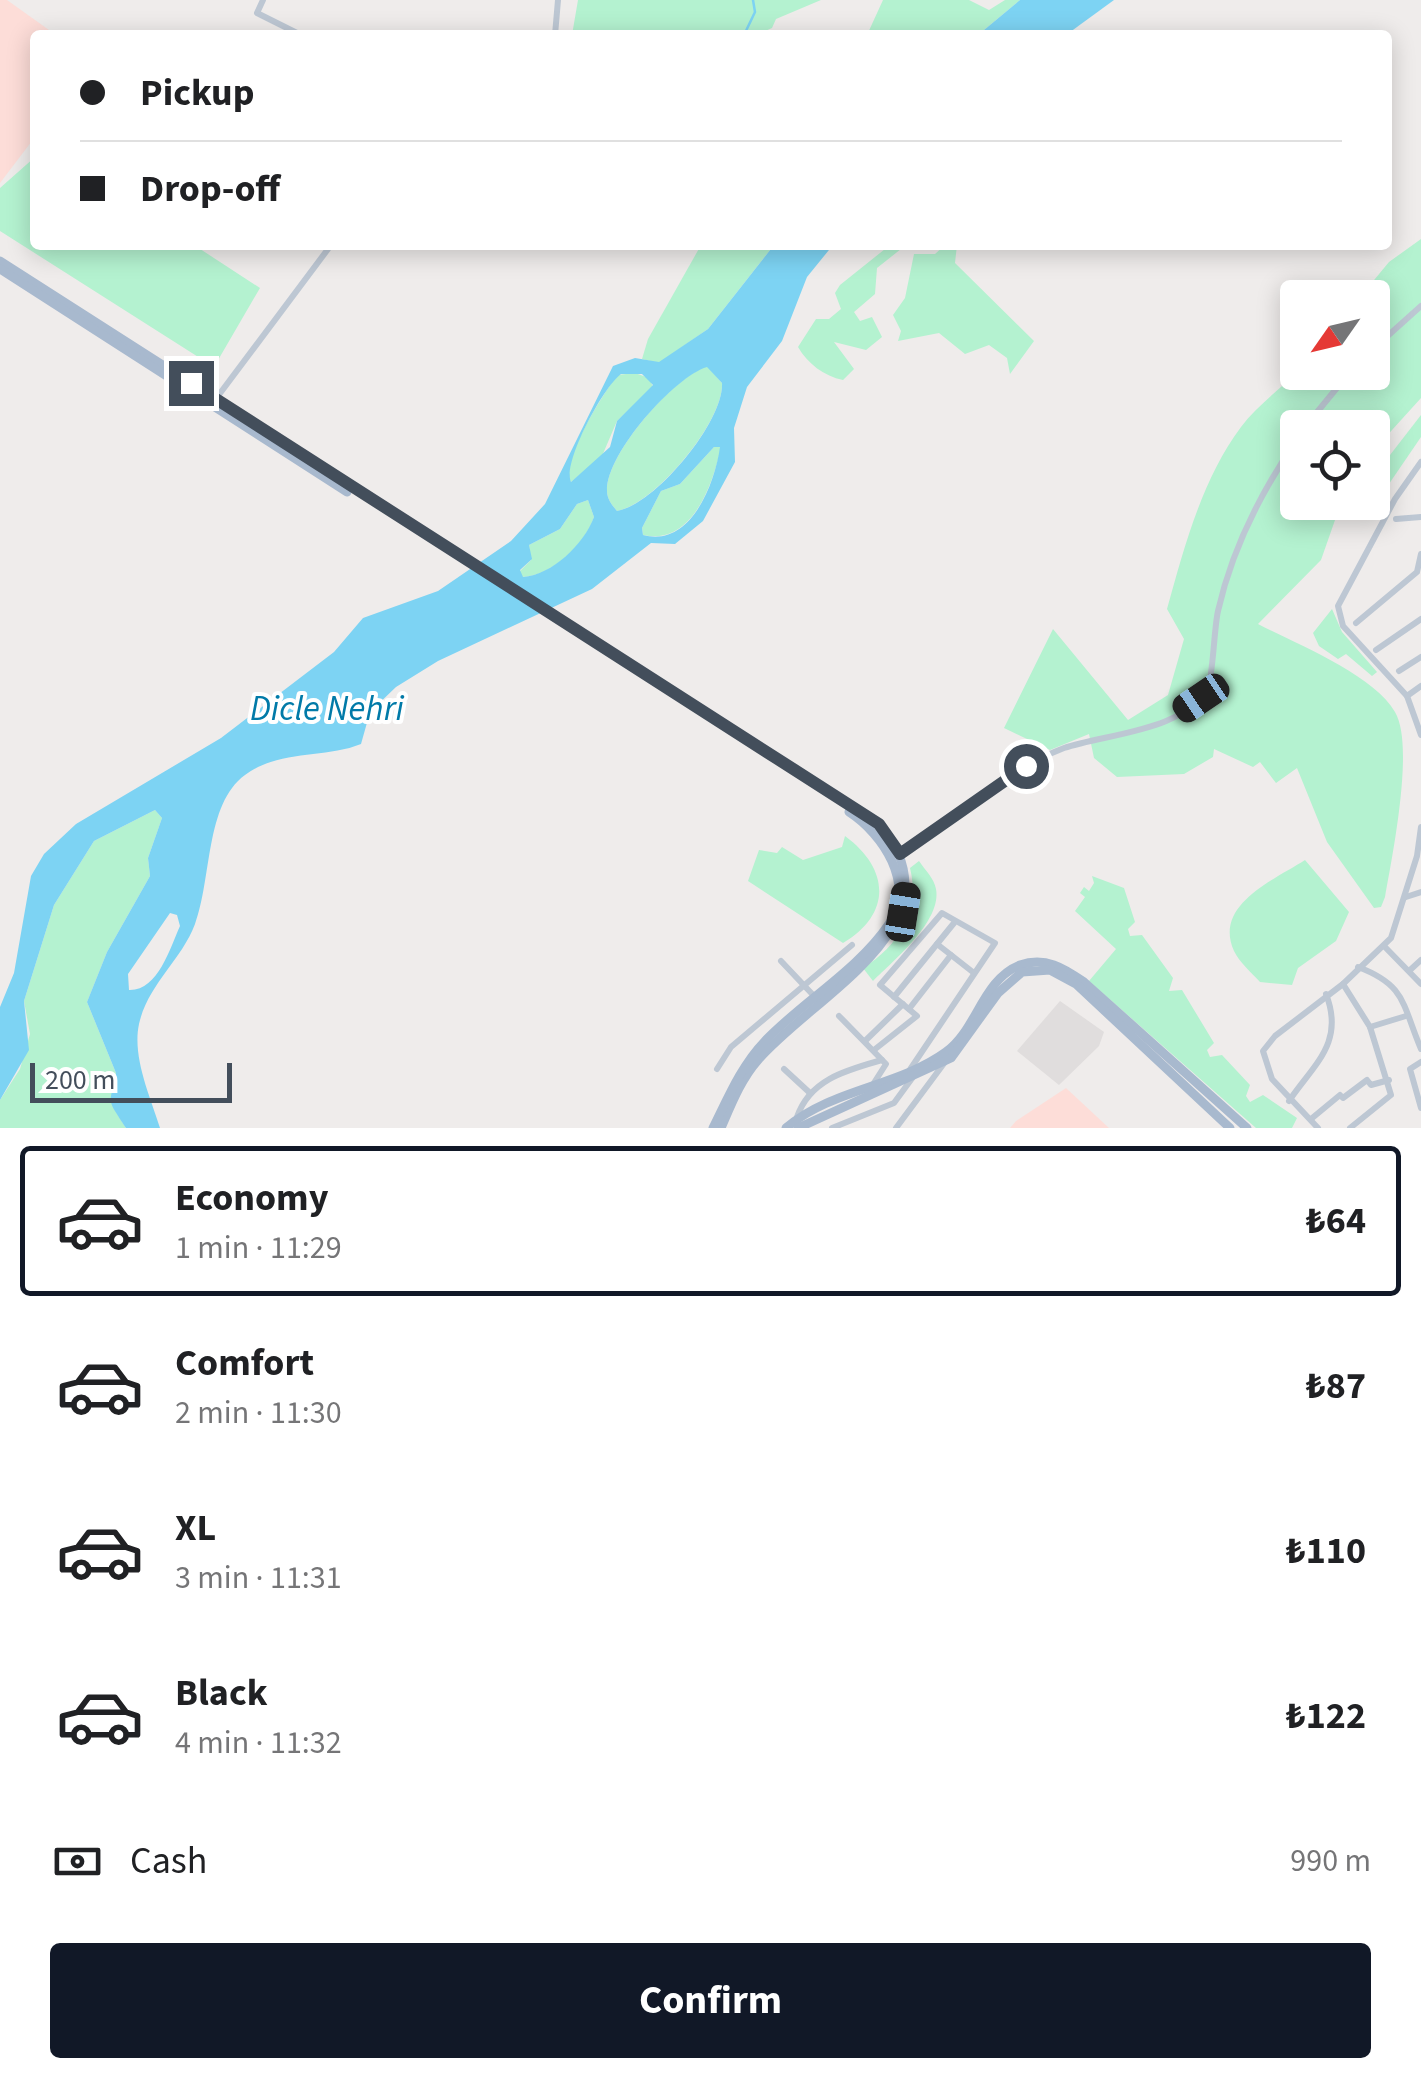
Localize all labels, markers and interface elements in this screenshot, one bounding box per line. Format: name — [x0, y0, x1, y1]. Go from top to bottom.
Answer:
text: Pickup — [140, 66, 254, 120]
text: Drop-off — [140, 162, 280, 216]
north arrow — [1280, 280, 1390, 390]
map controls — [1280, 280, 1390, 520]
route end — [169, 361, 214, 406]
button: locate — [1280, 410, 1390, 520]
car — [1168, 669, 1234, 727]
water label: Dicle Nehri — [250, 684, 405, 734]
route start — [1004, 744, 1049, 789]
car — [883, 880, 923, 944]
scale bar — [30, 1058, 232, 1102]
text: 200 m — [45, 1060, 116, 1100]
text: Economy — [175, 1171, 328, 1225]
icon: car — [55, 1176, 145, 1266]
text: ₺64 — [1306, 1194, 1366, 1248]
text: 1 min · 11:29 — [175, 1225, 342, 1271]
text: Comfort — [175, 1336, 314, 1390]
icon: car — [55, 1341, 145, 1431]
text: ₺87 — [1306, 1359, 1366, 1413]
text: 2 min · 11:30 — [175, 1390, 342, 1436]
text: XL — [175, 1501, 216, 1555]
icon: car — [55, 1506, 145, 1596]
text: ₺110 — [1286, 1524, 1366, 1578]
text: 3 min · 11:31 — [175, 1555, 342, 1601]
text: Black — [175, 1666, 268, 1720]
icon: car — [55, 1671, 145, 1761]
text: ₺122 — [1286, 1689, 1366, 1743]
text: 4 min · 11:32 — [175, 1720, 342, 1766]
icon: cash — [50, 1834, 105, 1889]
text: Cash — [130, 1834, 207, 1888]
text: 990 m — [1290, 1838, 1371, 1884]
button: Confirm — [50, 1943, 1371, 2058]

